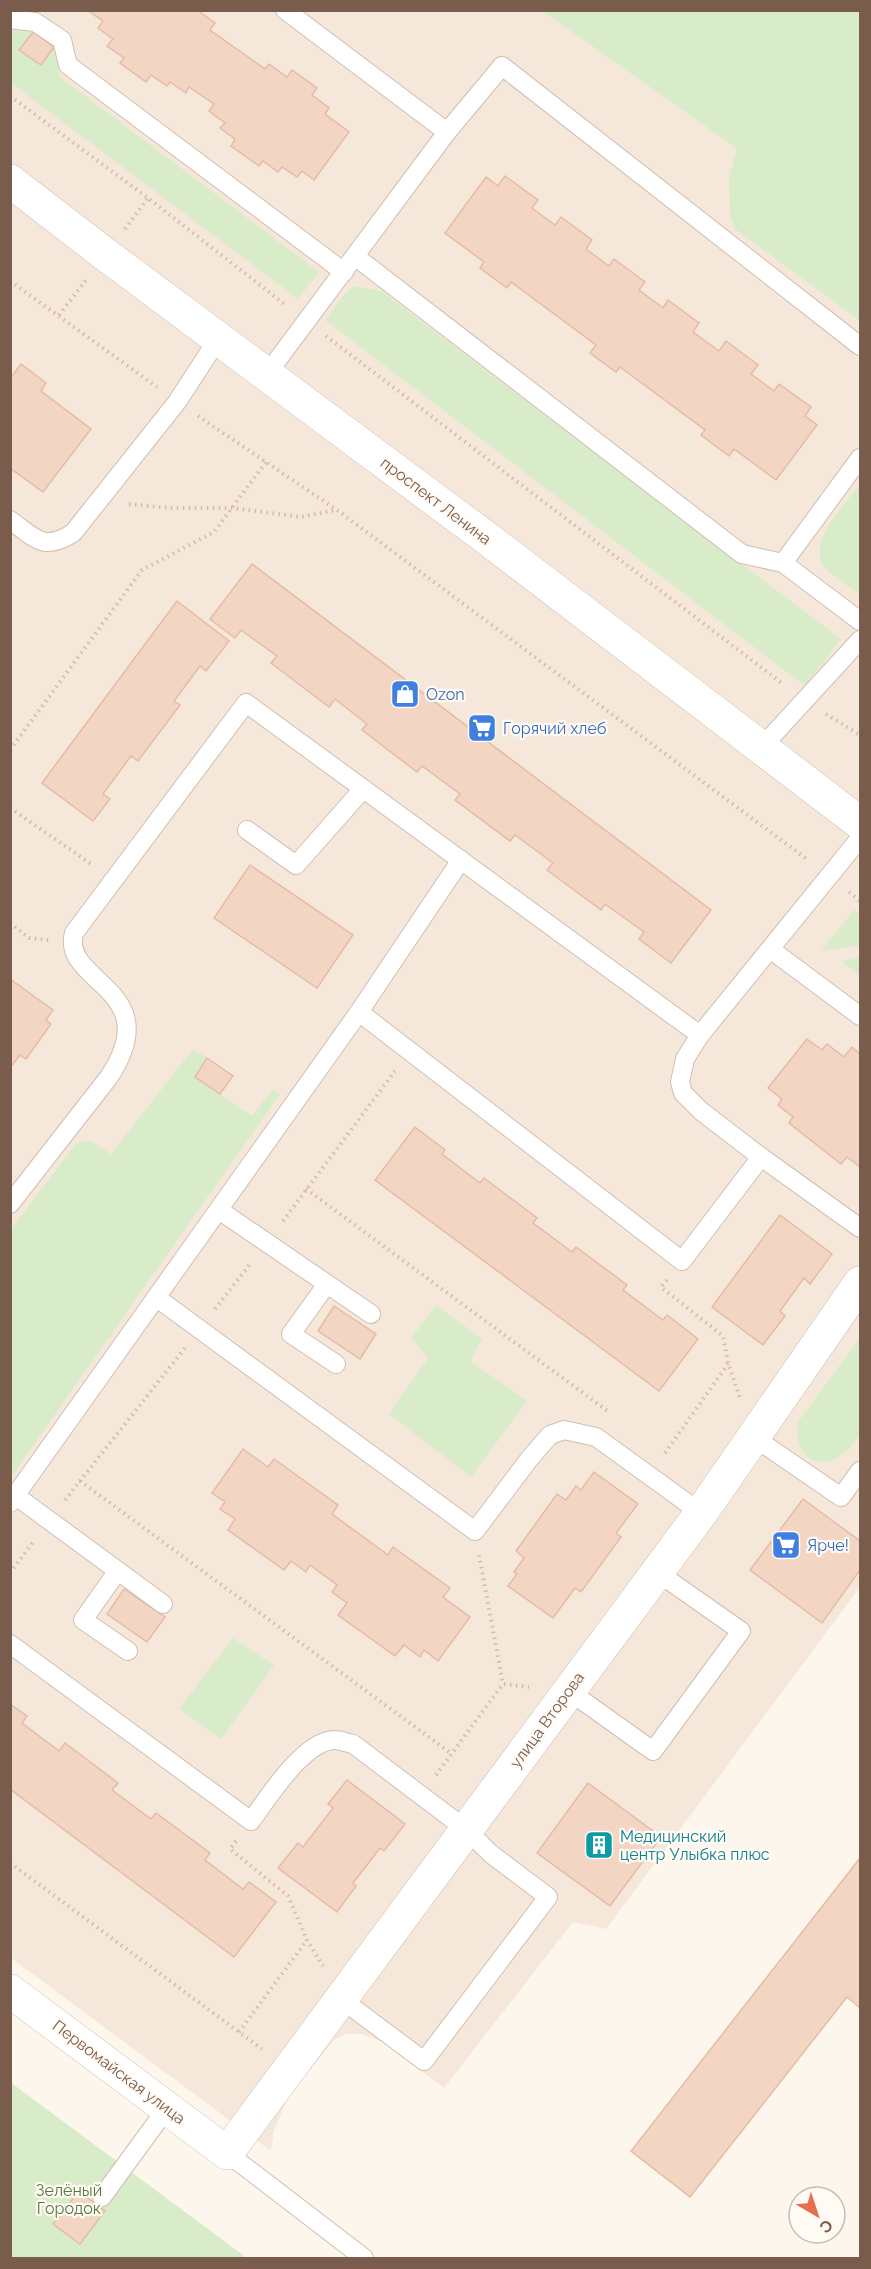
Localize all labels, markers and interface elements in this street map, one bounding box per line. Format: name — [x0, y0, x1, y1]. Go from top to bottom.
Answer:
street label: проспект Ленина — [377, 453, 495, 549]
shop icon: Ozon — [389, 678, 421, 710]
place label: Ozon — [426, 685, 465, 704]
supermarket icon: Горячий хлеб — [466, 712, 498, 744]
place label: Горячий хлеб — [503, 719, 607, 738]
supermarket icon: Ярче! — [770, 1529, 802, 1561]
place label: Ярче! — [807, 1536, 849, 1555]
street label: улица Второва — [506, 1668, 588, 1772]
place label: Медицинский центр Улыбка плюс — [620, 1827, 770, 1864]
building icon: Медицинский центр Улыбка плюс — [583, 1829, 615, 1861]
street label: Первомайская улица — [49, 2016, 189, 2128]
park label: Зелёный Городок — [36, 2181, 102, 2218]
north arrow — [787, 2185, 847, 2245]
text: С — [816, 2215, 836, 2237]

